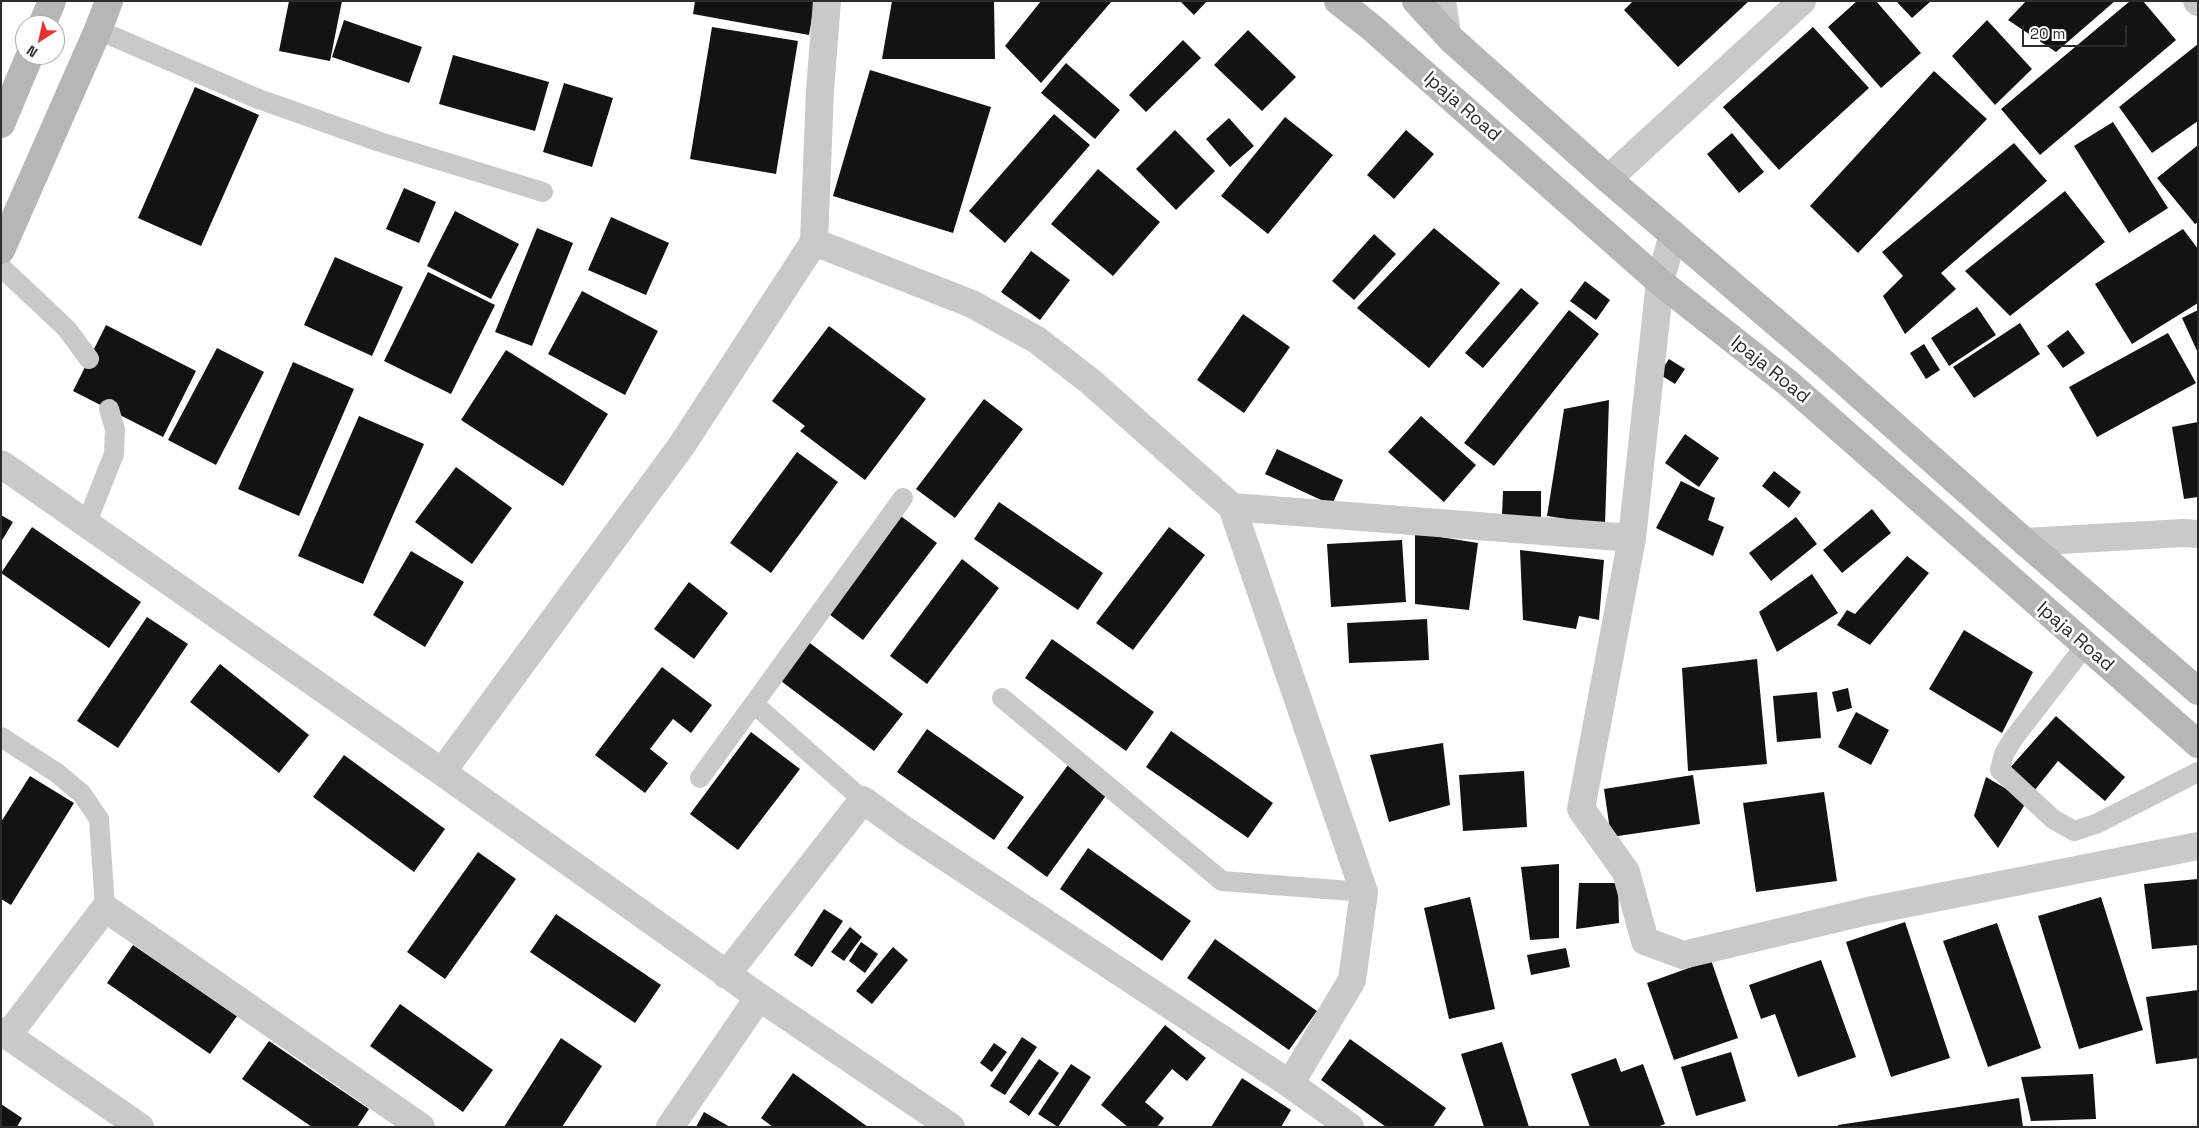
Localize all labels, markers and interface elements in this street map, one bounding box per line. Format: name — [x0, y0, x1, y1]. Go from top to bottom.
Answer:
north arrow — [15, 15, 65, 65]
scale bar — [2024, 15, 2129, 47]
text: 20 m — [2030, 24, 2065, 43]
text: N — [23, 41, 41, 62]
street label: Ipaja Road — [1419, 67, 1505, 147]
street label: Ipaja Road — [1726, 331, 1814, 409]
street label: Ipaja Road — [2032, 597, 2118, 677]

